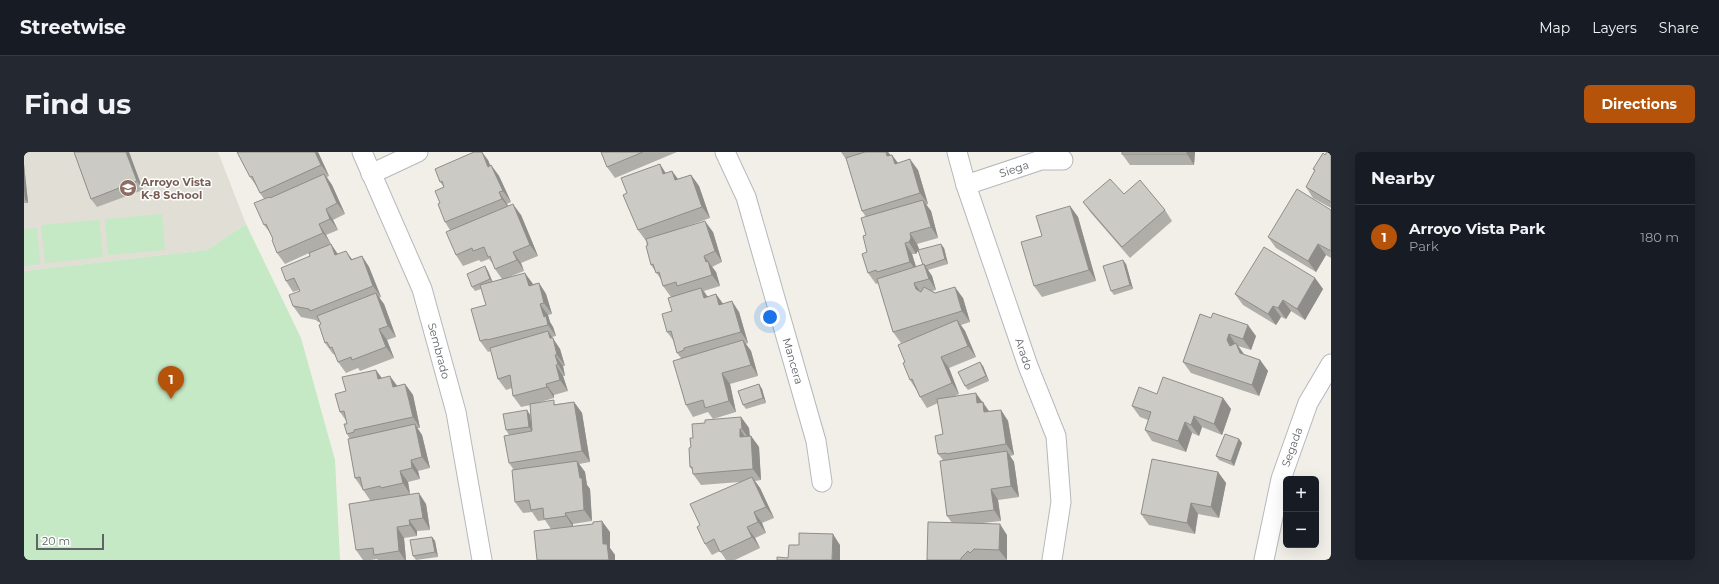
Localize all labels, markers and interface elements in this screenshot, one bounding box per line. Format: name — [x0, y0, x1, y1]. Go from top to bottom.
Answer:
text: Streetwise — [20, 16, 126, 39]
text: Map — [1539, 19, 1570, 37]
text: Layers — [1592, 19, 1637, 37]
text: Share — [1659, 19, 1699, 37]
button: Directions — [1584, 85, 1695, 123]
text: Find us — [24, 87, 131, 121]
street label: Siega — [997, 158, 1031, 180]
text: Nearby — [1371, 168, 1435, 188]
place label: Arroyo Vista K-8 School — [140, 175, 211, 202]
school or university icon: Arroyo Vista K-8 School — [118, 178, 138, 198]
text: Arroyo Vista Park — [1409, 219, 1545, 238]
text: 1 — [1381, 229, 1387, 245]
text: 180 m — [1640, 229, 1679, 245]
text: Park — [1409, 238, 1439, 254]
your location — [760, 307, 780, 327]
street label: Sembrado — [425, 321, 453, 381]
street label: Mancera — [780, 336, 806, 386]
street label: Arado — [1012, 336, 1036, 372]
pin: 1 — [158, 366, 184, 399]
street label: Segada — [1278, 425, 1306, 469]
map controls — [1283, 476, 1319, 548]
button: + — [1283, 476, 1319, 512]
button: − — [1283, 512, 1319, 548]
scale bar — [36, 532, 104, 551]
text: 20 m — [42, 534, 70, 548]

